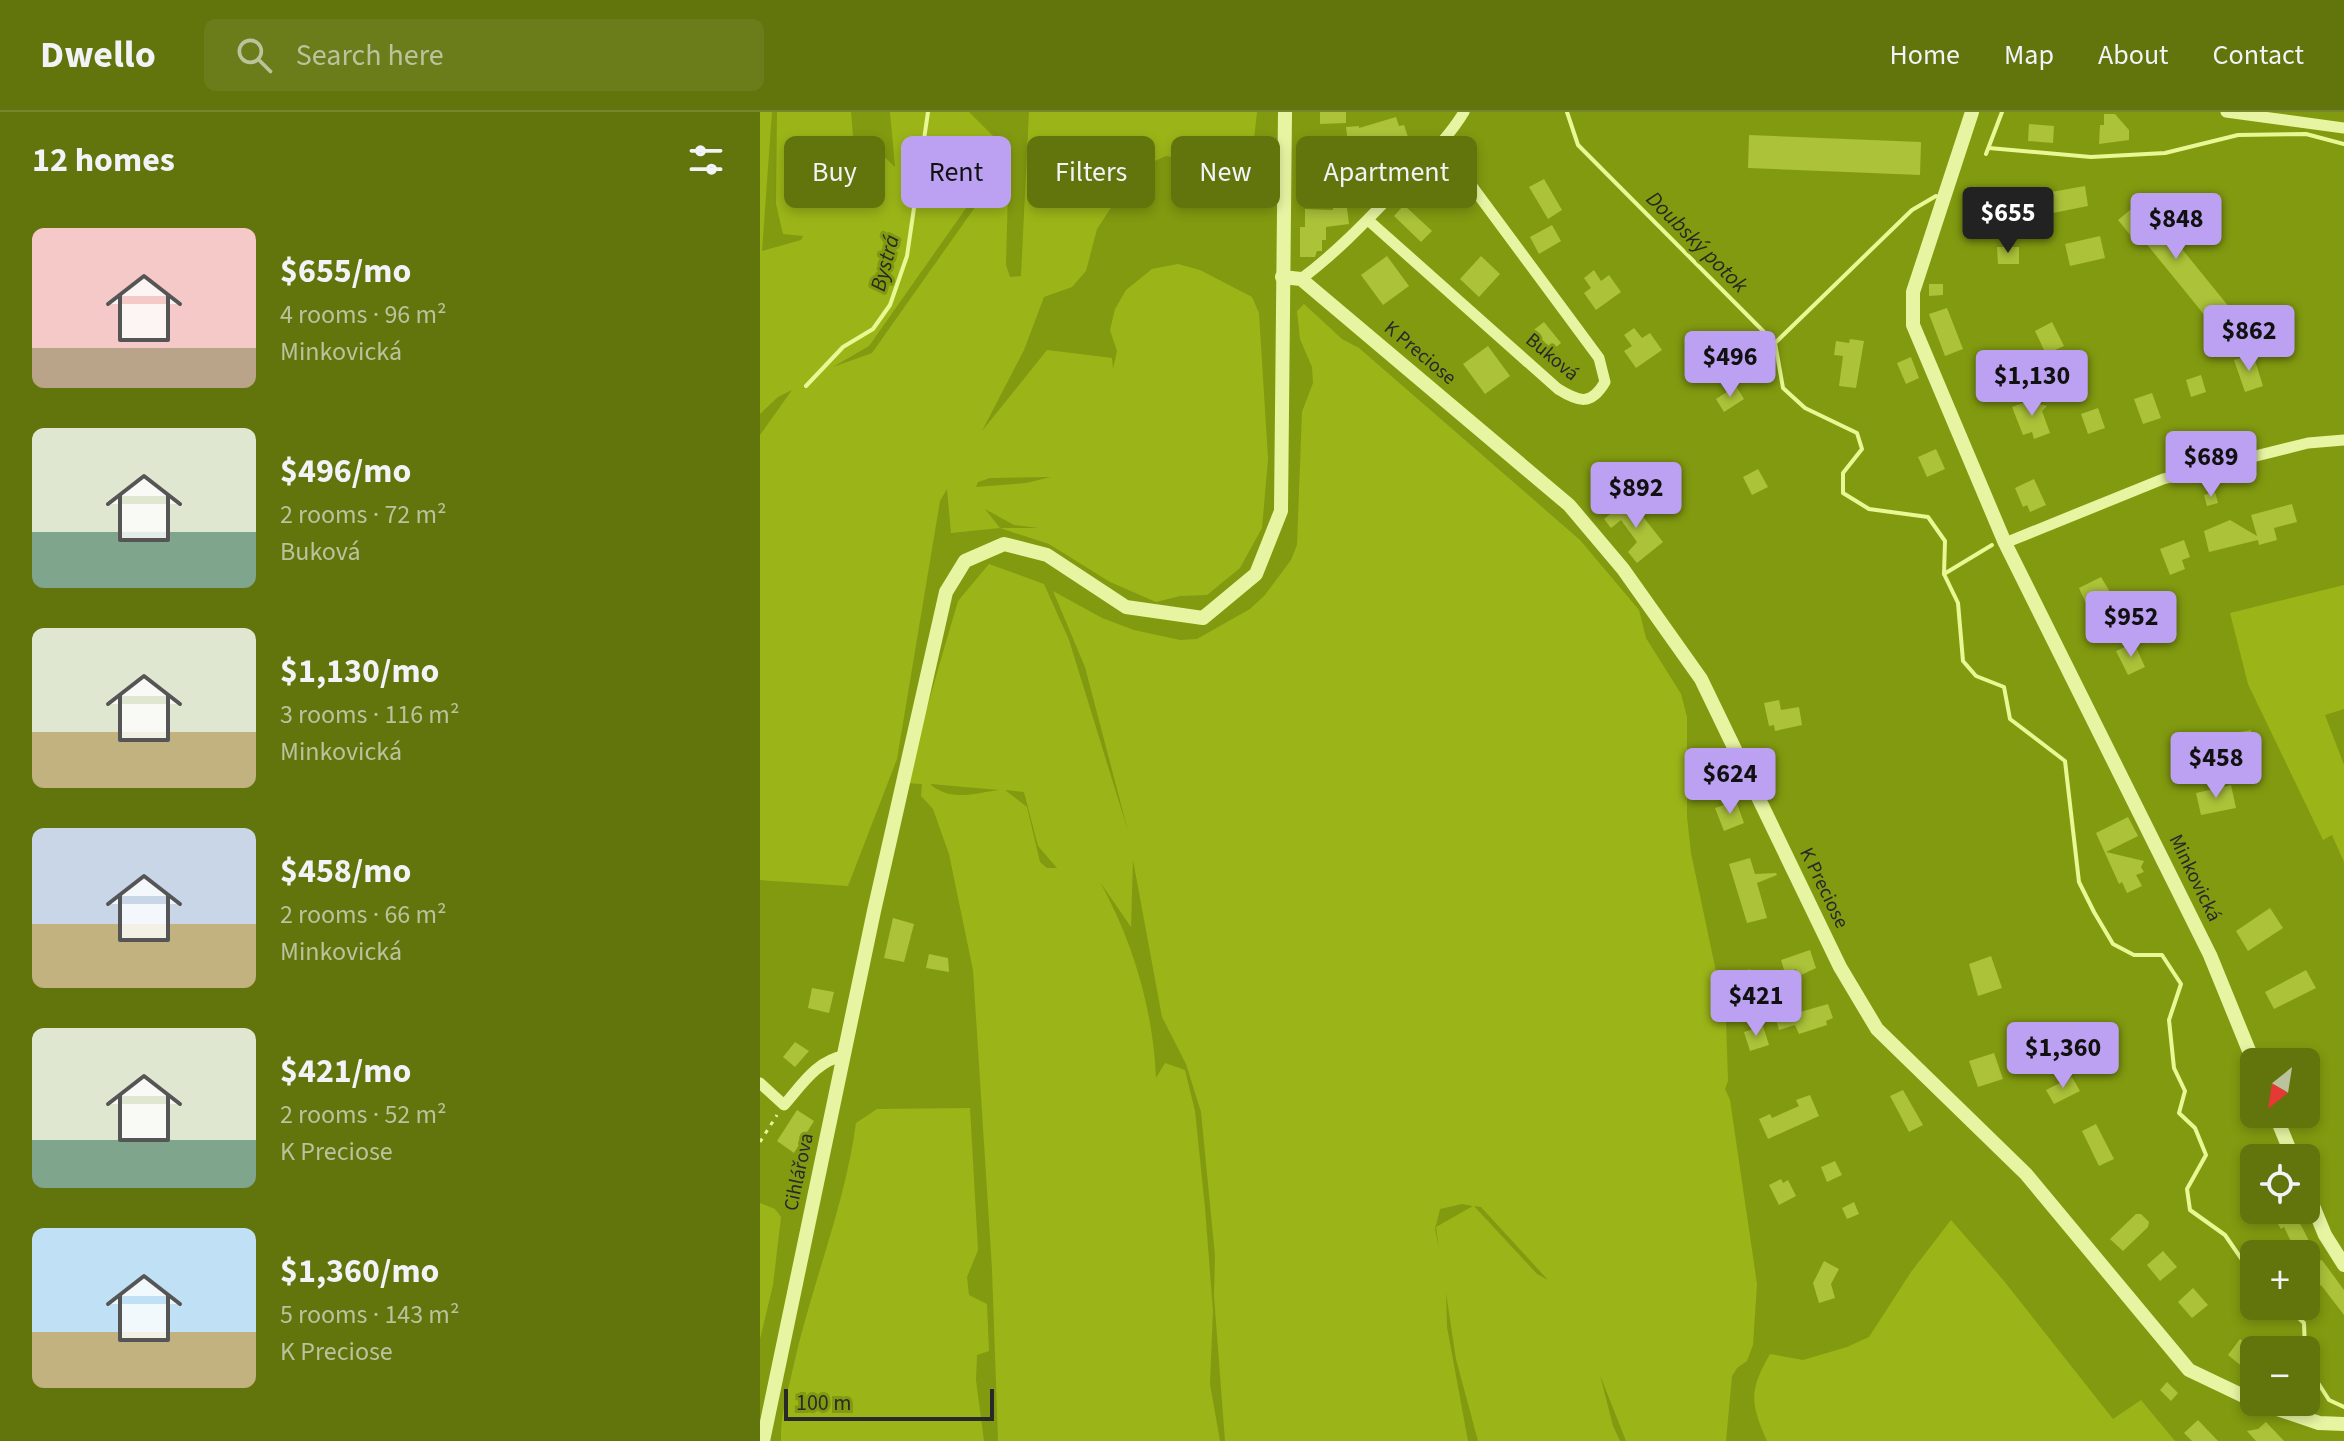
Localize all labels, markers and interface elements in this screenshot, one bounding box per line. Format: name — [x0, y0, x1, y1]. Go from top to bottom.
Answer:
search box — [204, 19, 764, 91]
text: Dwello — [40, 28, 156, 82]
icon: search — [232, 33, 276, 77]
text: Search here — [296, 34, 444, 77]
text: Home — [1889, 35, 1960, 75]
text: Map — [2004, 35, 2054, 75]
text: About — [2098, 35, 2169, 75]
text: Contact — [2213, 35, 2304, 75]
text: 12 homes — [32, 136, 175, 185]
chip: Buy — [784, 136, 885, 208]
chip: Rent — [901, 136, 1011, 208]
chip: Filters — [1027, 136, 1155, 208]
chip: New — [1171, 136, 1280, 208]
chip: Apartment — [1296, 136, 1477, 208]
icon: filters — [684, 138, 728, 182]
water label: Doubský potok — [1639, 184, 1756, 301]
pin: $655 — [1961, 187, 2055, 255]
pin: $848 — [2129, 193, 2223, 261]
text: $655 — [1981, 194, 2035, 231]
text: $848 — [2149, 200, 2203, 237]
water label: Bystrá — [862, 231, 908, 295]
text: $655/mo — [280, 247, 411, 296]
icon: home — [96, 260, 192, 356]
text: 4 rooms · 96 m² — [280, 296, 447, 333]
pin: $862 — [2202, 305, 2296, 373]
text: $862 — [2222, 312, 2276, 349]
street label: K Preciose — [1378, 314, 1462, 392]
street label: Buková — [1519, 326, 1585, 388]
pin: $496 — [1683, 331, 1777, 399]
text: Minkovická — [280, 333, 402, 370]
text: $496 — [1703, 338, 1757, 375]
pin: $1,130 — [1967, 350, 2097, 418]
text: $1,130 — [1994, 357, 2070, 394]
pin: $689 — [2164, 431, 2258, 499]
text: $689 — [2184, 438, 2238, 475]
text: $496/mo — [280, 447, 411, 496]
icon: home — [96, 460, 192, 556]
pin: $892 — [1589, 462, 1683, 530]
text: $892 — [1609, 469, 1663, 506]
text: 2 rooms · 72 m² — [280, 496, 447, 533]
text: Buková — [280, 533, 361, 570]
pin: $952 — [2084, 591, 2178, 659]
text: $952 — [2104, 598, 2158, 635]
text: $1,130/mo — [280, 647, 440, 696]
icon: home — [96, 660, 192, 756]
text: 3 rooms · 116 m² — [280, 696, 459, 733]
pin: $458 — [2169, 732, 2263, 800]
text: Minkovická — [280, 733, 402, 770]
text: $458 — [2189, 739, 2243, 776]
pin: $624 — [1683, 748, 1777, 816]
text: $624 — [1703, 755, 1757, 792]
street label: Minkovická — [2162, 830, 2228, 926]
street label: K Preciose — [1792, 843, 1856, 933]
text: $458/mo — [280, 847, 411, 896]
icon: home — [96, 860, 192, 956]
text: 2 rooms · 66 m² — [280, 896, 447, 933]
text: Minkovická — [280, 933, 402, 970]
pin: $421 — [1709, 970, 1803, 1038]
text: $421 — [1729, 977, 1783, 1014]
pin: $1,360 — [1998, 1022, 2128, 1090]
text: $1,360 — [2025, 1029, 2101, 1066]
text: $421/mo — [280, 1047, 411, 1096]
north arrow — [2240, 1048, 2320, 1128]
map controls — [2240, 1048, 2320, 1416]
icon: home — [96, 1060, 192, 1156]
text: 2 rooms · 52 m² — [280, 1096, 447, 1133]
street label: Cihlářova — [777, 1130, 821, 1214]
text: K Preciose — [280, 1133, 393, 1170]
button: locate — [2240, 1144, 2320, 1224]
button: + — [2240, 1240, 2320, 1320]
text: $1,360/mo — [280, 1247, 440, 1296]
icon: home — [96, 1260, 192, 1356]
text: 5 rooms · 143 m² — [280, 1296, 459, 1333]
text: K Preciose — [280, 1333, 393, 1370]
button: − — [2240, 1336, 2320, 1416]
scale bar — [784, 1385, 994, 1421]
text: 100 m — [796, 1387, 851, 1419]

